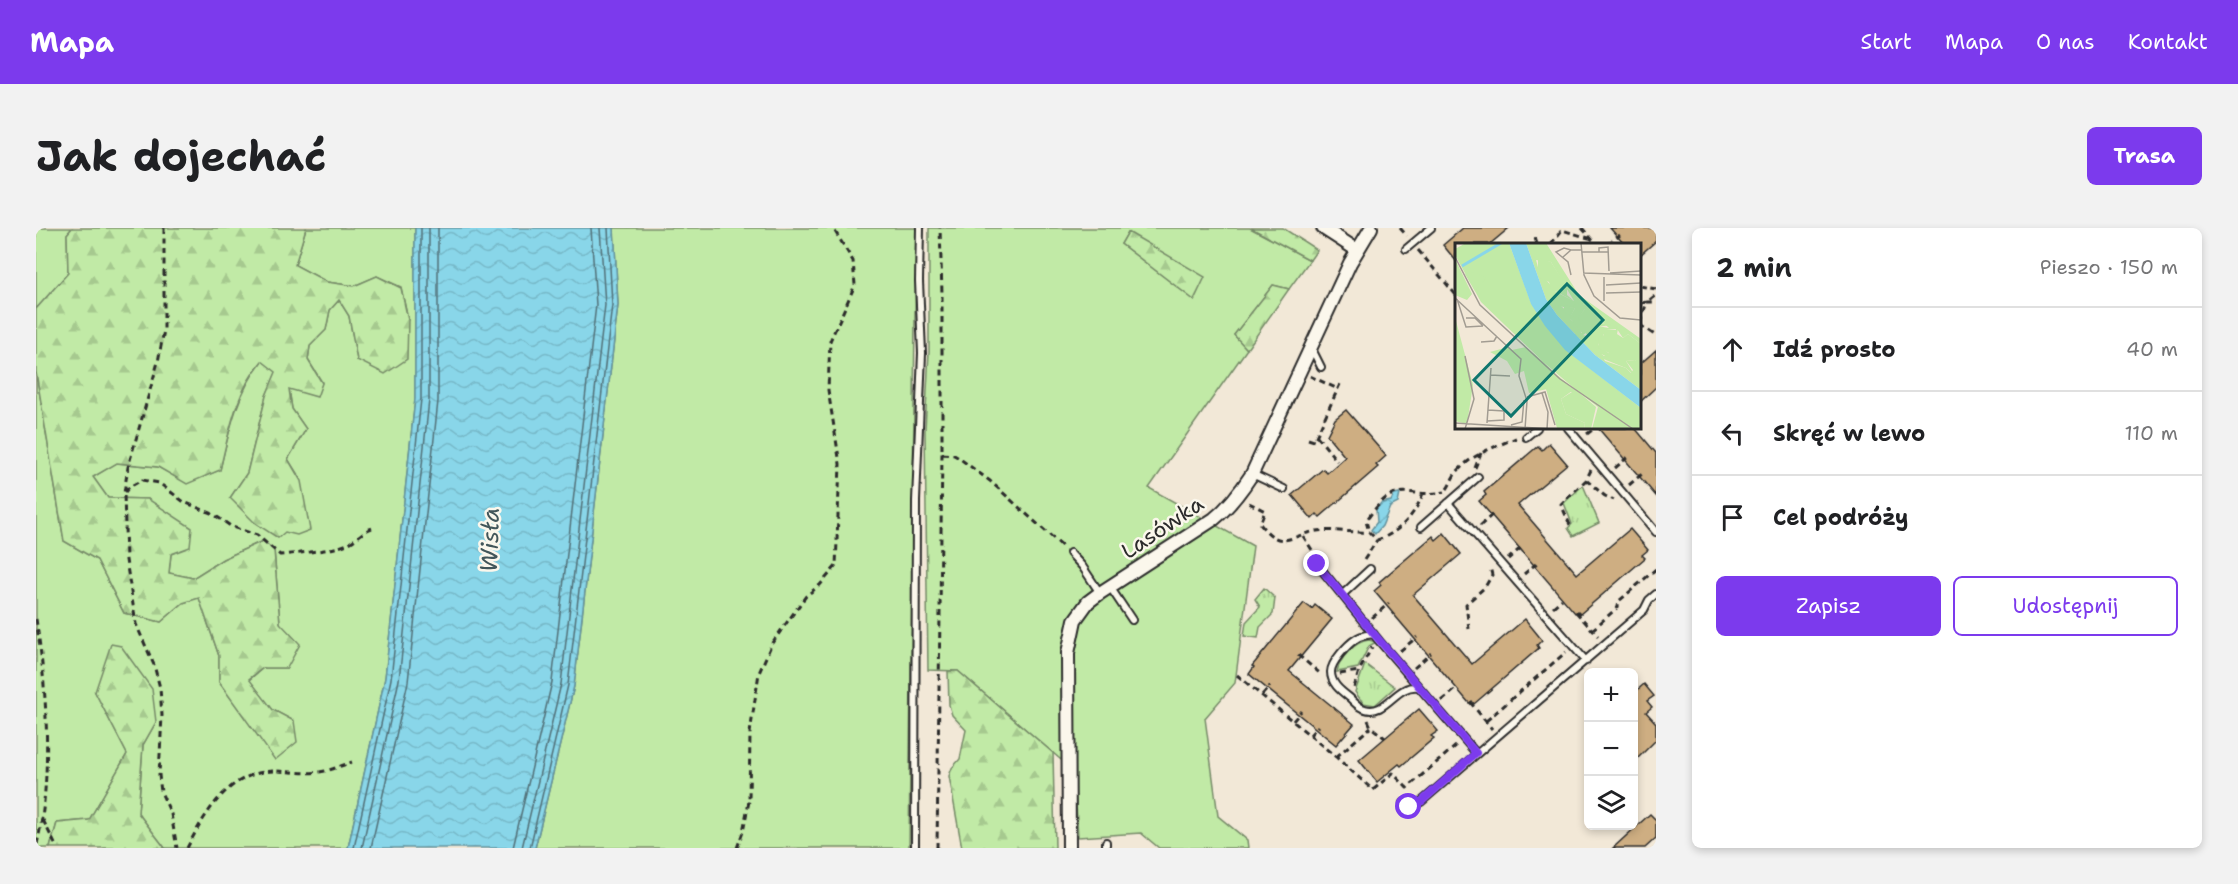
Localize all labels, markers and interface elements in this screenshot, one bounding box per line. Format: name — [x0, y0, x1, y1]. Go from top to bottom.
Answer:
text: Mapa — [30, 23, 114, 61]
text: Start — [1861, 28, 1912, 56]
text: Mapa — [1945, 28, 2003, 56]
text: O nas — [2036, 28, 2095, 56]
text: Kontakt — [2128, 28, 2208, 56]
button: Trasa — [2087, 127, 2202, 185]
text: Jak dojechać — [36, 128, 326, 184]
inset map — [1455, 243, 1641, 429]
text: 2 min — [1716, 250, 1792, 285]
text: Pieszo · 150 m — [2040, 254, 2178, 280]
icon: ahead — [1716, 333, 1749, 366]
text: Idź prosto — [1773, 335, 1896, 364]
text: 40 m — [2126, 336, 2178, 362]
icon: left — [1716, 417, 1749, 450]
text: Skręć w lewo — [1773, 419, 1925, 448]
text: 110 m — [2124, 420, 2178, 446]
street label: Lasówka — [1115, 489, 1209, 566]
icon: arrive — [1716, 501, 1749, 534]
text: Cel podróży — [1773, 503, 1909, 532]
water label: Wisła — [473, 507, 507, 573]
route end — [1303, 550, 1329, 576]
button: Zapisz — [1716, 576, 1941, 636]
button: Udostępnij — [1953, 576, 2178, 636]
map controls — [1584, 668, 1638, 830]
button: + — [1584, 668, 1638, 722]
button: − — [1584, 722, 1638, 776]
button: layers — [1584, 776, 1638, 830]
route start — [1395, 793, 1421, 819]

